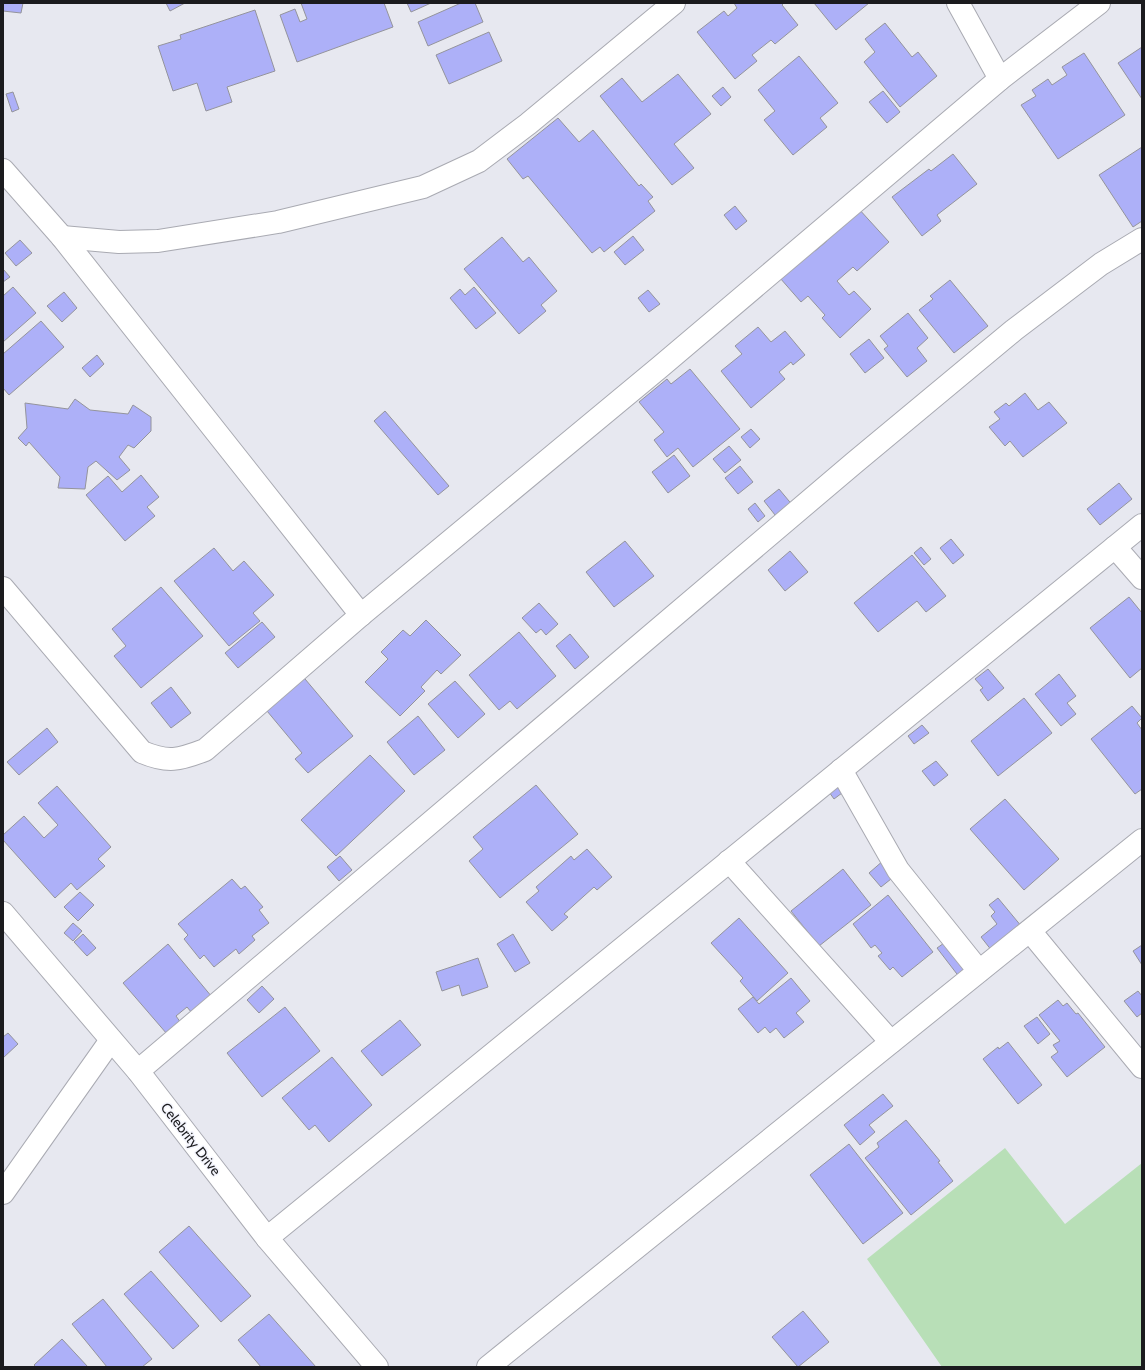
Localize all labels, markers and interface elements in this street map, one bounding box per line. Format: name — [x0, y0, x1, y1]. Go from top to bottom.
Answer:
street label: Celebrity Drive — [157, 1099, 225, 1179]

